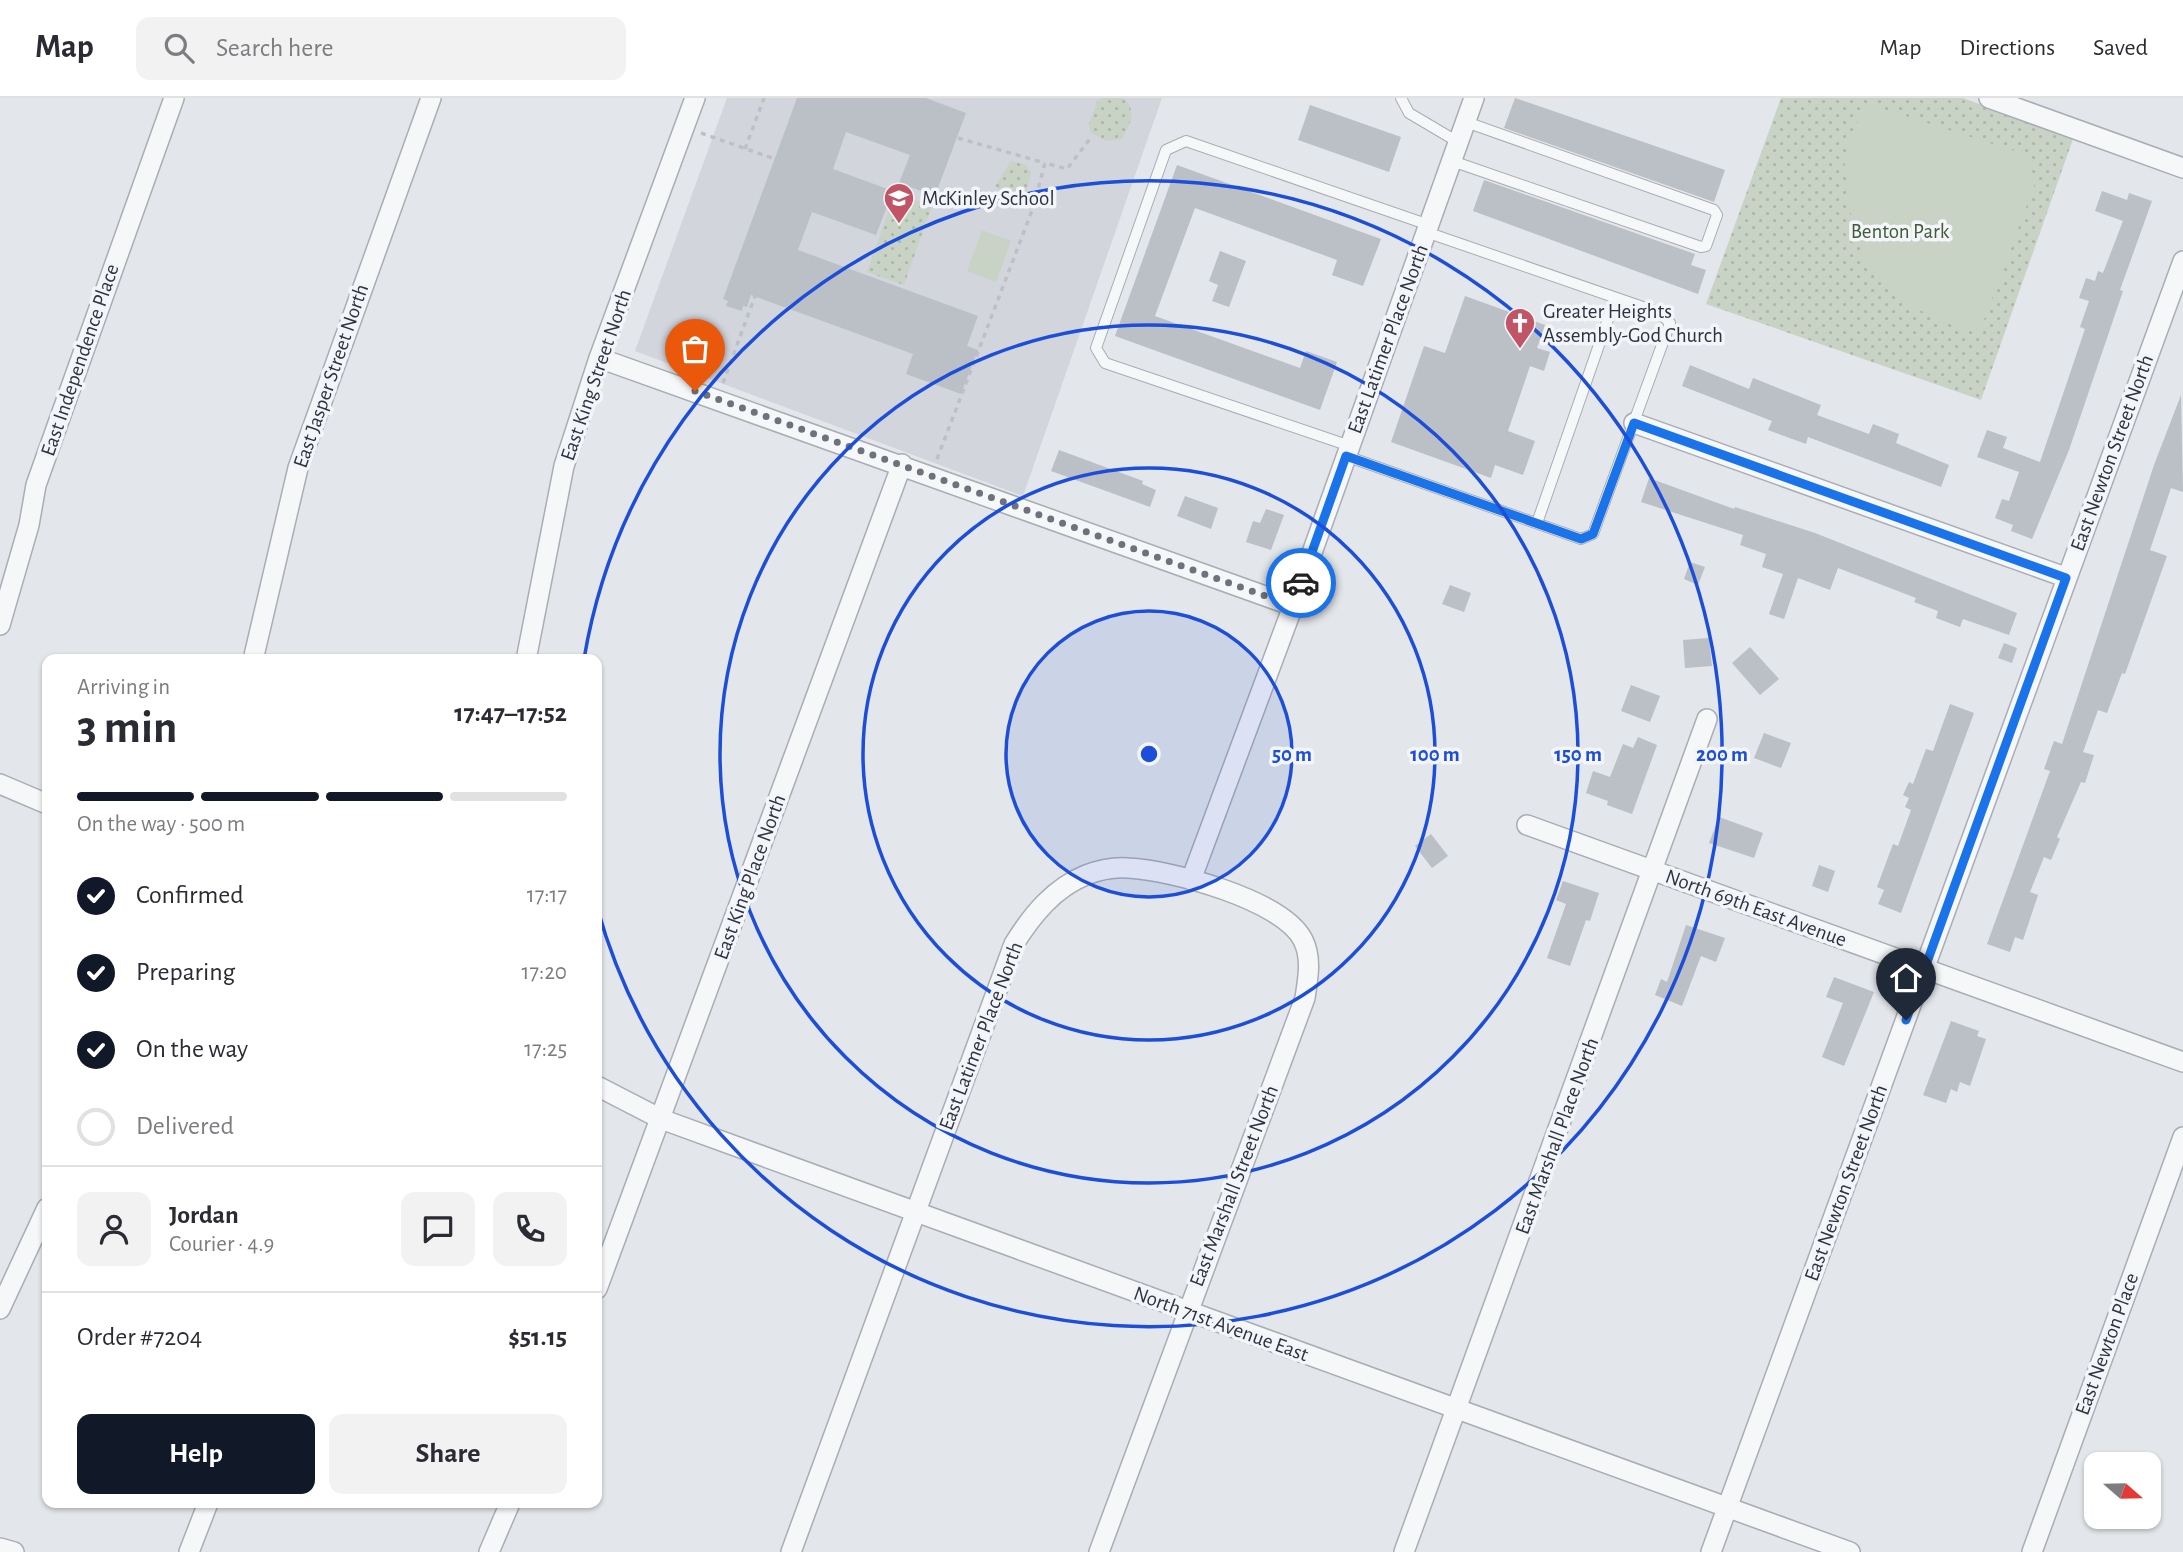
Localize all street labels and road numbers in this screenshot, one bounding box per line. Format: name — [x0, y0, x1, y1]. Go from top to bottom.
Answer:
street label: East Latimer Place North — [1344, 242, 1432, 436]
street label: East Independence Place — [37, 261, 123, 459]
street label: East Jasper Street North — [290, 281, 372, 471]
street label: East King Street North — [557, 287, 635, 463]
street label: East Newton Street North — [2067, 352, 2157, 554]
street label: East King Place North — [710, 792, 790, 962]
street label: North 69th East Avenue — [1663, 865, 1849, 951]
street label: East Latimer Place North — [935, 939, 1027, 1133]
street label: East Marshall Place North — [1512, 1035, 1602, 1237]
street label: East Newton Street North — [1801, 1082, 1891, 1284]
street label: East Marshall Street North — [1186, 1083, 1282, 1289]
street label: East Newton Place — [2072, 1270, 2142, 1418]
street label: North 71st Avenue East — [1131, 1283, 1311, 1365]

